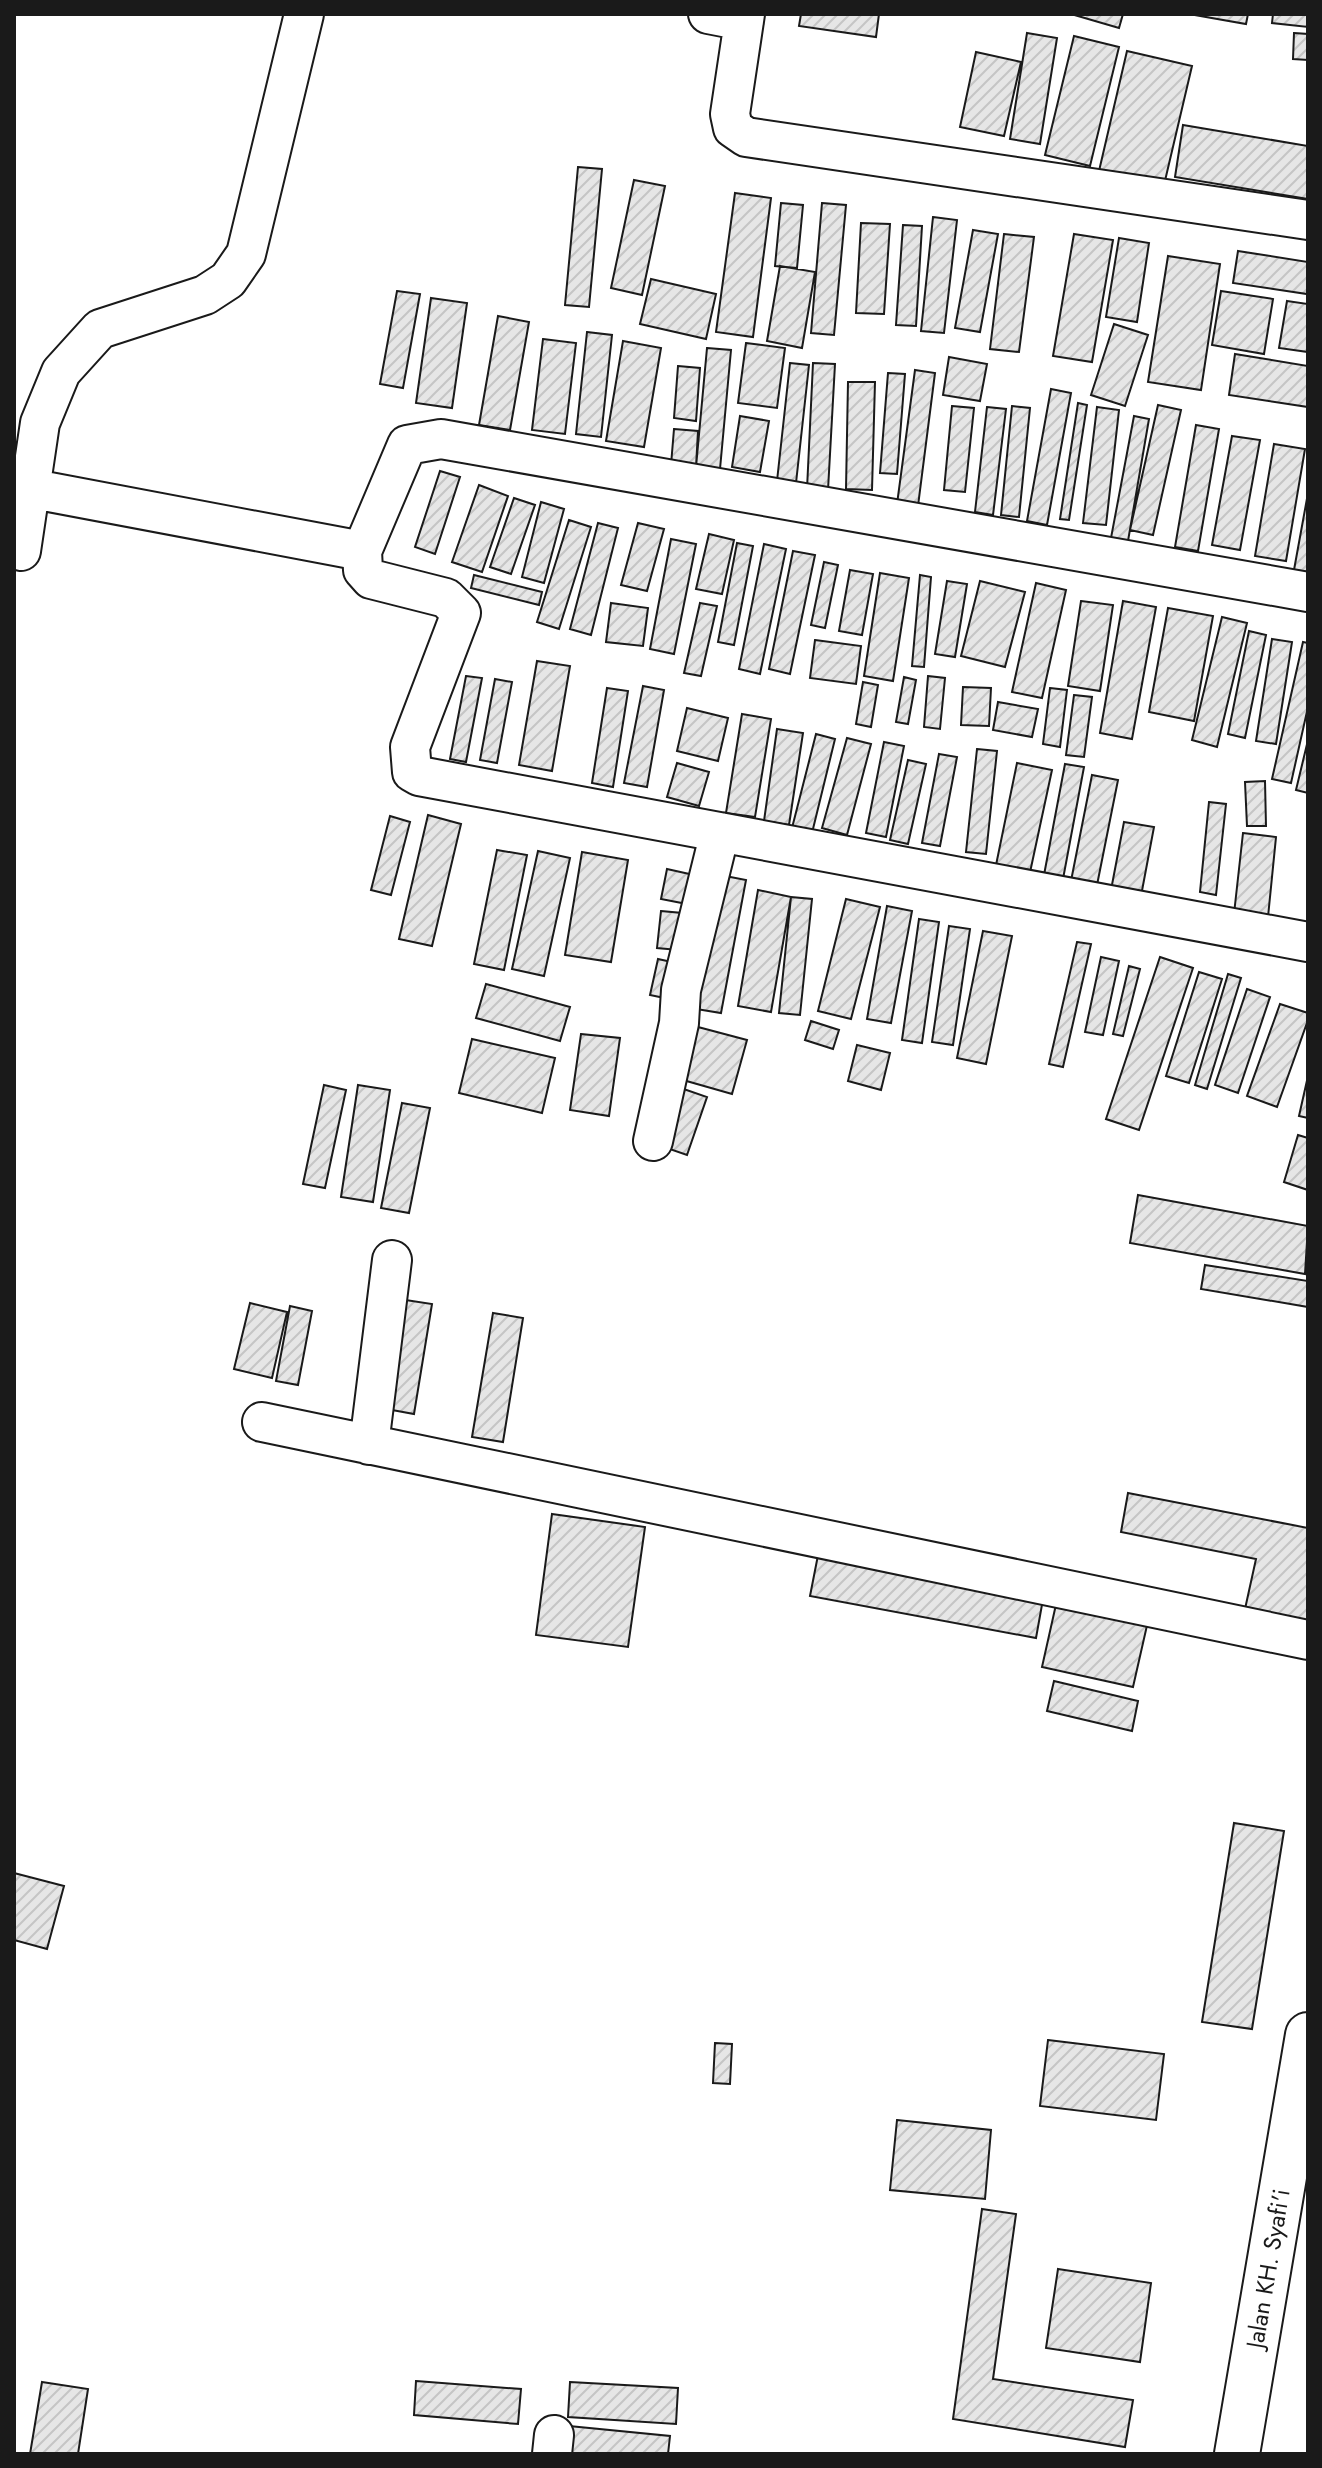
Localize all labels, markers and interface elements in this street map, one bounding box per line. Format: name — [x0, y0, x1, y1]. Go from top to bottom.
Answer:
street label: Jalan KH. Syafi'i — [1237, 2186, 1299, 2354]

